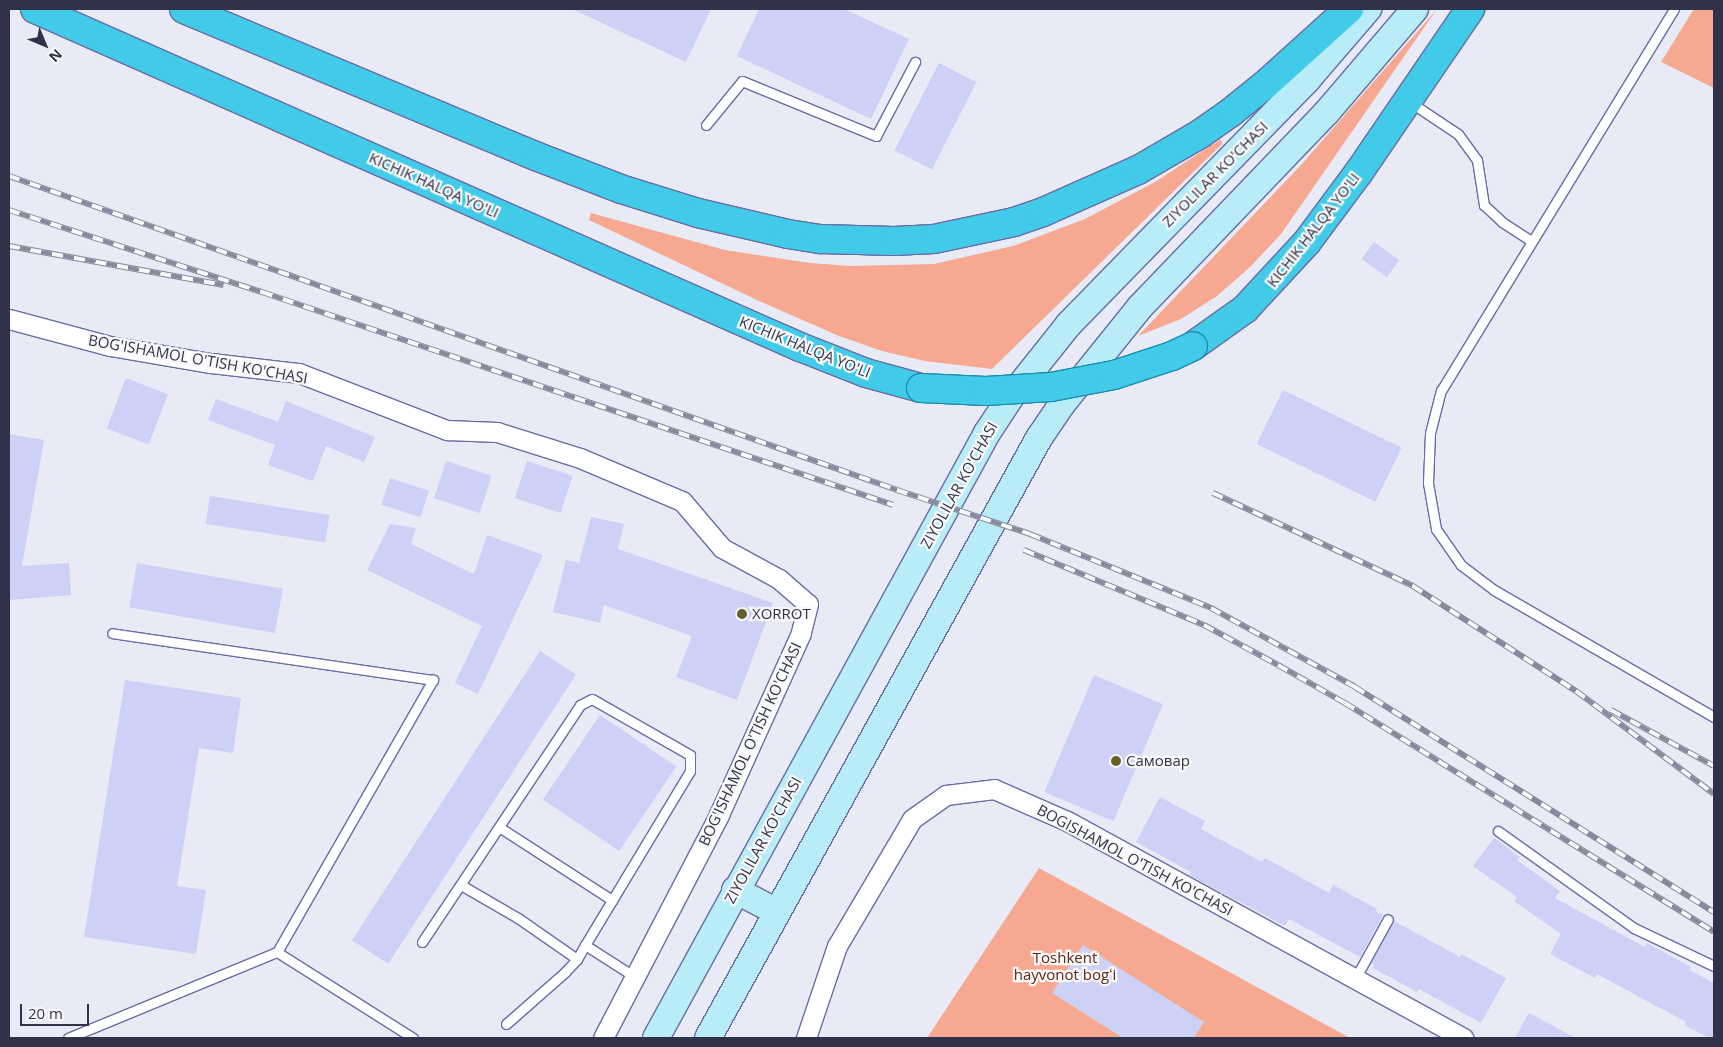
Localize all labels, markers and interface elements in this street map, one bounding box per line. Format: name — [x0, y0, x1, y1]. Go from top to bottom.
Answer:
north arrow — [20, 20, 70, 70]
text: N — [45, 45, 67, 67]
street label: ZIYOLILAR KO'CHASI — [1158, 117, 1272, 231]
street label: KICHIK HALQA YO'LI — [366, 148, 502, 222]
street label: KICHIK HALQA YO'LI — [1263, 169, 1363, 291]
street label: KICHIK HALQA YO'LI — [737, 312, 873, 382]
street label: BOG'ISHAMOL O'TISH KO'CHASI — [87, 331, 309, 387]
street label: ZIYOLILAR KO'CHASI — [917, 419, 1001, 551]
place label: XORROT — [752, 605, 811, 623]
marker: XORROT — [736, 608, 748, 620]
street label: BOG'ISHAMOL O'TISH KO'CHASI — [695, 639, 805, 849]
place label: Самовар — [1126, 752, 1190, 770]
marker: Самовар — [1110, 755, 1122, 767]
street label: ZIYOLILAR KO'CHASI — [721, 774, 805, 906]
street label: BOGISHAMOL O'TISH KO'CHASI — [1034, 801, 1236, 919]
park label: Toshkent hayvonot bogʻi — [1014, 948, 1116, 983]
scale bar — [22, 994, 91, 1026]
text: 20 m — [28, 1003, 63, 1023]

